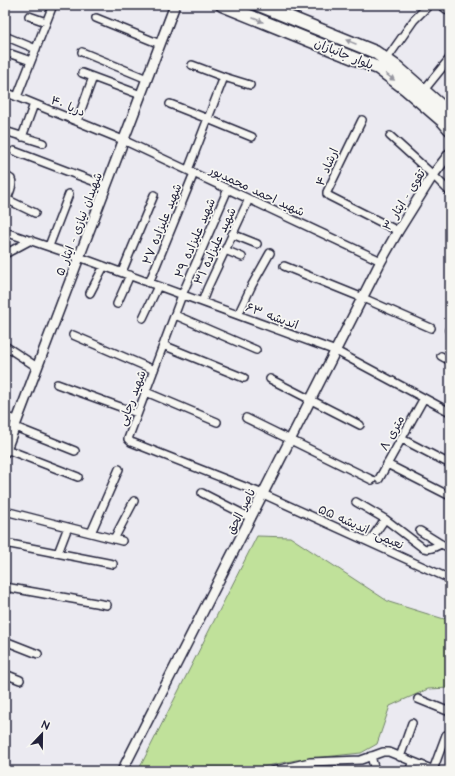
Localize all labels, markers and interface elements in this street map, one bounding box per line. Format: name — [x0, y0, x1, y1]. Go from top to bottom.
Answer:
one-way arrow — [253, 17, 265, 23]
street label: بلوار جانبازان — [312, 35, 376, 74]
one-way arrow — [345, 39, 357, 45]
one-way arrow — [385, 73, 395, 81]
street label: دریا ۴۰ — [48, 92, 88, 121]
street label: ارشاد ۴ — [312, 146, 343, 189]
street label: شهید احمد محمدپور — [206, 162, 307, 221]
street label: تقوی - ایثار ۳ — [379, 166, 430, 234]
street label: شهیدان نیازی - ایثار ۵ — [52, 170, 107, 278]
street label: شهید علیزاده ۲۷ — [139, 181, 186, 267]
street label: شهید علیزاده ۲۹ — [171, 196, 220, 281]
street label: شهید علیزاده ۳۱ — [190, 205, 241, 288]
street label: اندیشه ۶۳ — [243, 299, 301, 334]
street label: شهید رجایی — [114, 368, 151, 428]
street label: ۸ متری — [376, 413, 409, 454]
street label: ناصر الحق — [223, 485, 260, 537]
street label: نعیمی- اندیشه ۵۵ — [315, 501, 406, 554]
north arrow — [22, 714, 62, 754]
text: N — [40, 717, 52, 733]

